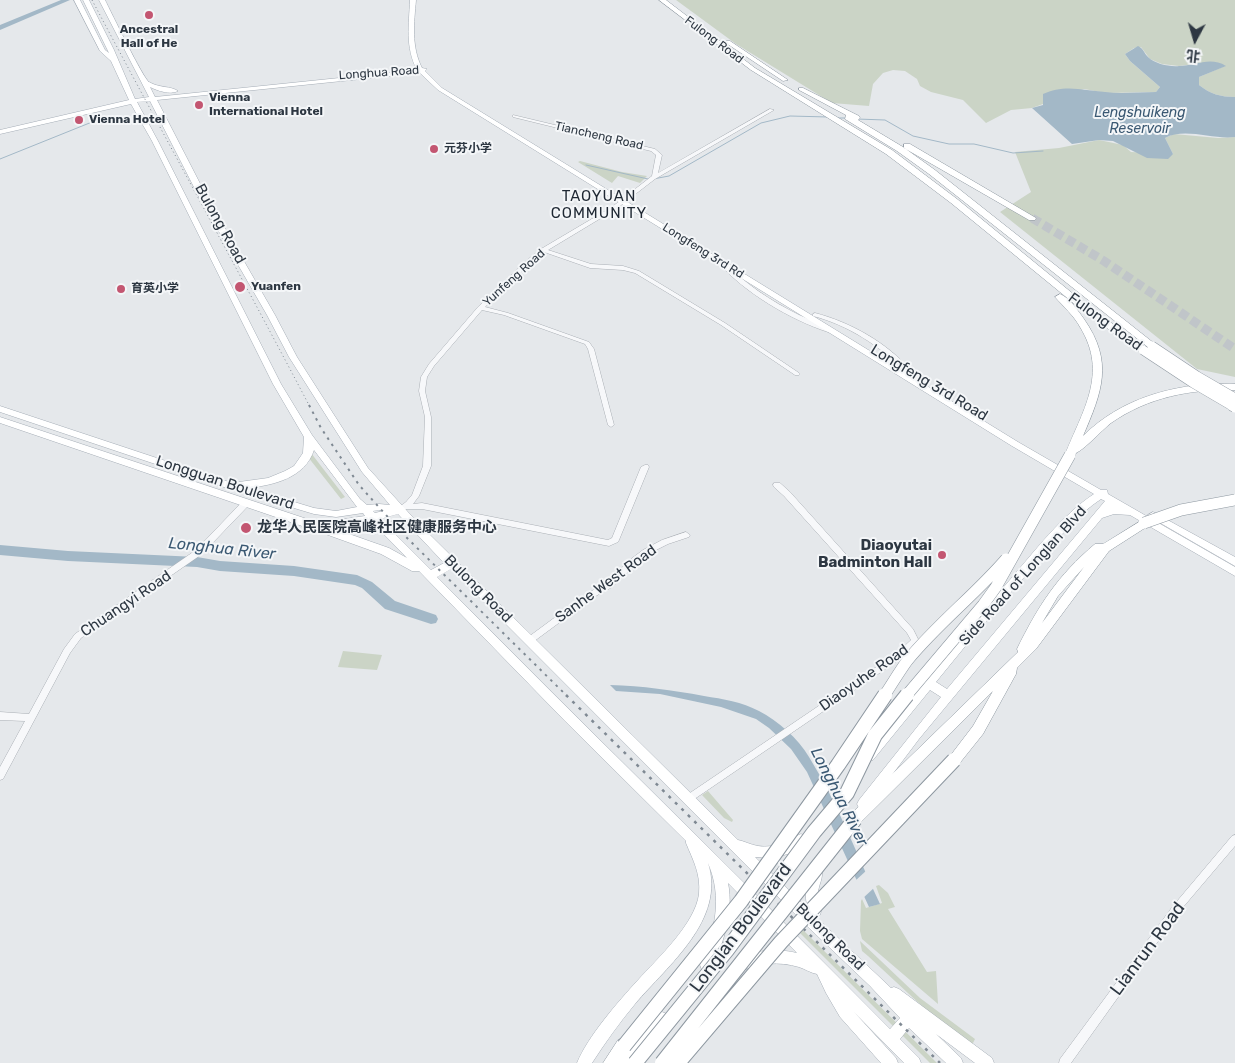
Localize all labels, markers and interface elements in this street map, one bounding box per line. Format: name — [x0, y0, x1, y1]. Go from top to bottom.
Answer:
marker: Ancestral Hall of He — [143, 9, 155, 21]
street label: Fulong Road — [682, 13, 746, 67]
north arrow — [1170, 15, 1220, 65]
place label: Ancestral Hall of He — [120, 23, 178, 51]
text: 北 — [1186, 46, 1201, 65]
street label: Longhua Road — [338, 63, 420, 83]
place label: Vienna International Hotel — [209, 91, 323, 119]
marker: Vienna International Hotel — [193, 99, 205, 111]
water label: Lengshuikeng Reservoir — [1094, 105, 1186, 138]
place label: Vienna Hotel — [89, 113, 165, 127]
marker: Vienna Hotel — [73, 114, 85, 126]
street label: Tiancheng Road — [553, 119, 645, 153]
place label: 元芬小学 — [444, 142, 492, 156]
marker: 元芬小学 — [428, 143, 440, 155]
street label: Bulong Road — [191, 181, 249, 267]
district label: TAOYUAN COMMUNITY — [550, 188, 648, 223]
street label: Longfeng 3rd Rd — [660, 220, 746, 282]
street label: Yunfeng Road — [480, 246, 548, 310]
marker: Yuanfen — [233, 280, 247, 294]
place label: Yuanfen — [251, 280, 301, 294]
place label: 育英小学 — [131, 282, 179, 296]
marker: 育英小学 — [115, 283, 127, 295]
street label: Fulong Road — [1064, 289, 1146, 355]
street label: Longfeng 3rd Road — [867, 341, 991, 425]
street label: Longguan Boulevard — [154, 452, 296, 514]
street label: Side Road of Longlan Blvd — [956, 503, 1090, 649]
place label: 龙华人民医院高峰社区健康服务中心 — [257, 519, 497, 537]
marker: 龙华人民医院高峰社区健康服务中心 — [239, 521, 253, 535]
water label: Longhua River — [167, 534, 277, 564]
place label: Diaoyutai Badminton Hall — [818, 537, 932, 572]
street label: Sanhe West Road — [552, 541, 660, 627]
marker: Diaoyutai Badminton Hall — [936, 549, 948, 561]
street label: Bulong Road — [440, 551, 516, 627]
street label: Chuangyi Road — [77, 567, 175, 641]
street label: Diaoyuhe Road — [816, 641, 912, 715]
water label: Longhua River — [806, 745, 872, 849]
street label: Longlan Boulevard — [685, 859, 797, 997]
street label: Lianrun Road — [1106, 898, 1190, 1000]
street label: Bulong Road — [792, 900, 868, 974]

